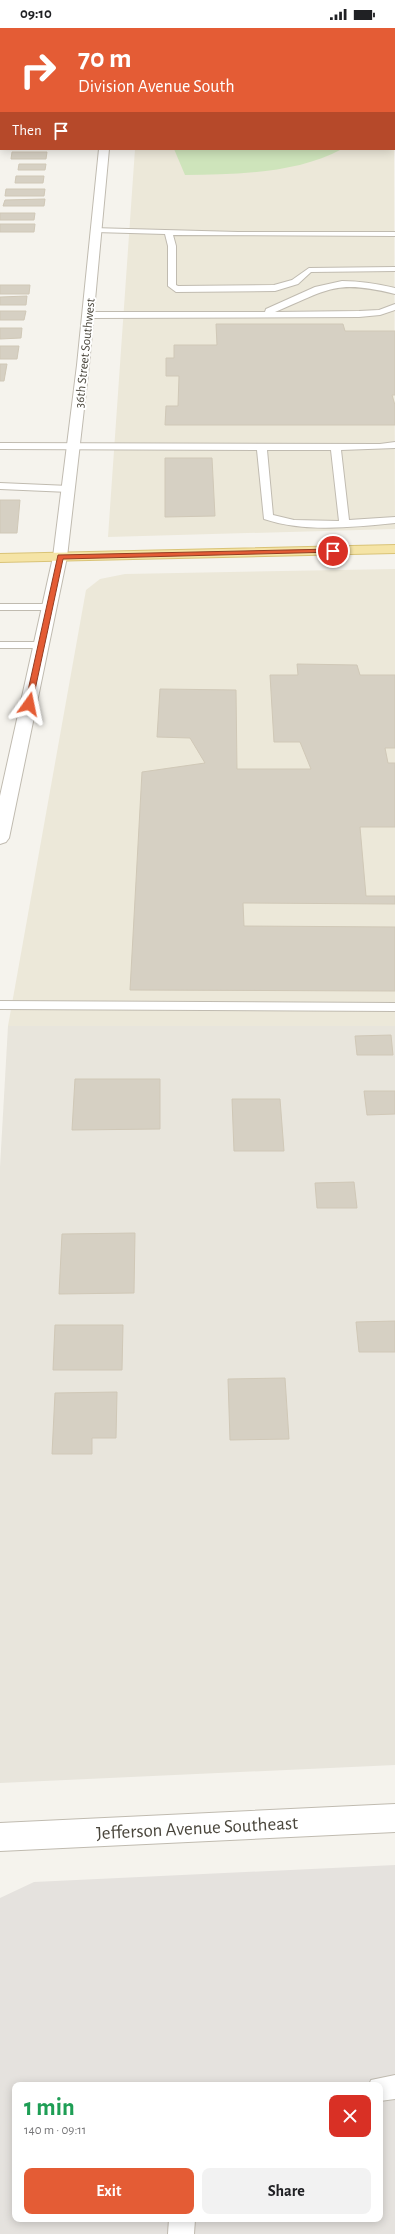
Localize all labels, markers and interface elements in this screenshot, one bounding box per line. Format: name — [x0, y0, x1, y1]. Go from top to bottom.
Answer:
text: 09:10 — [20, 6, 52, 21]
icon: right — [12, 44, 64, 96]
text: 70 m — [78, 45, 132, 73]
text: Division Avenue South — [78, 78, 235, 96]
icon: arrive — [50, 120, 72, 142]
text: Then — [12, 123, 42, 138]
street label: 36th Street Southwest — [73, 298, 98, 409]
pin — [316, 534, 350, 568]
icon: arrive — [322, 540, 344, 562]
position arrow — [8, 683, 50, 725]
street label: Jefferson Avenue Southeast — [96, 1814, 298, 1843]
button: close — [329, 2095, 371, 2137]
text: 1 min — [24, 2096, 75, 2120]
text: 140 m · 09:11 — [24, 2124, 86, 2137]
button: Exit — [24, 2168, 194, 2214]
button: Share — [202, 2168, 371, 2214]

